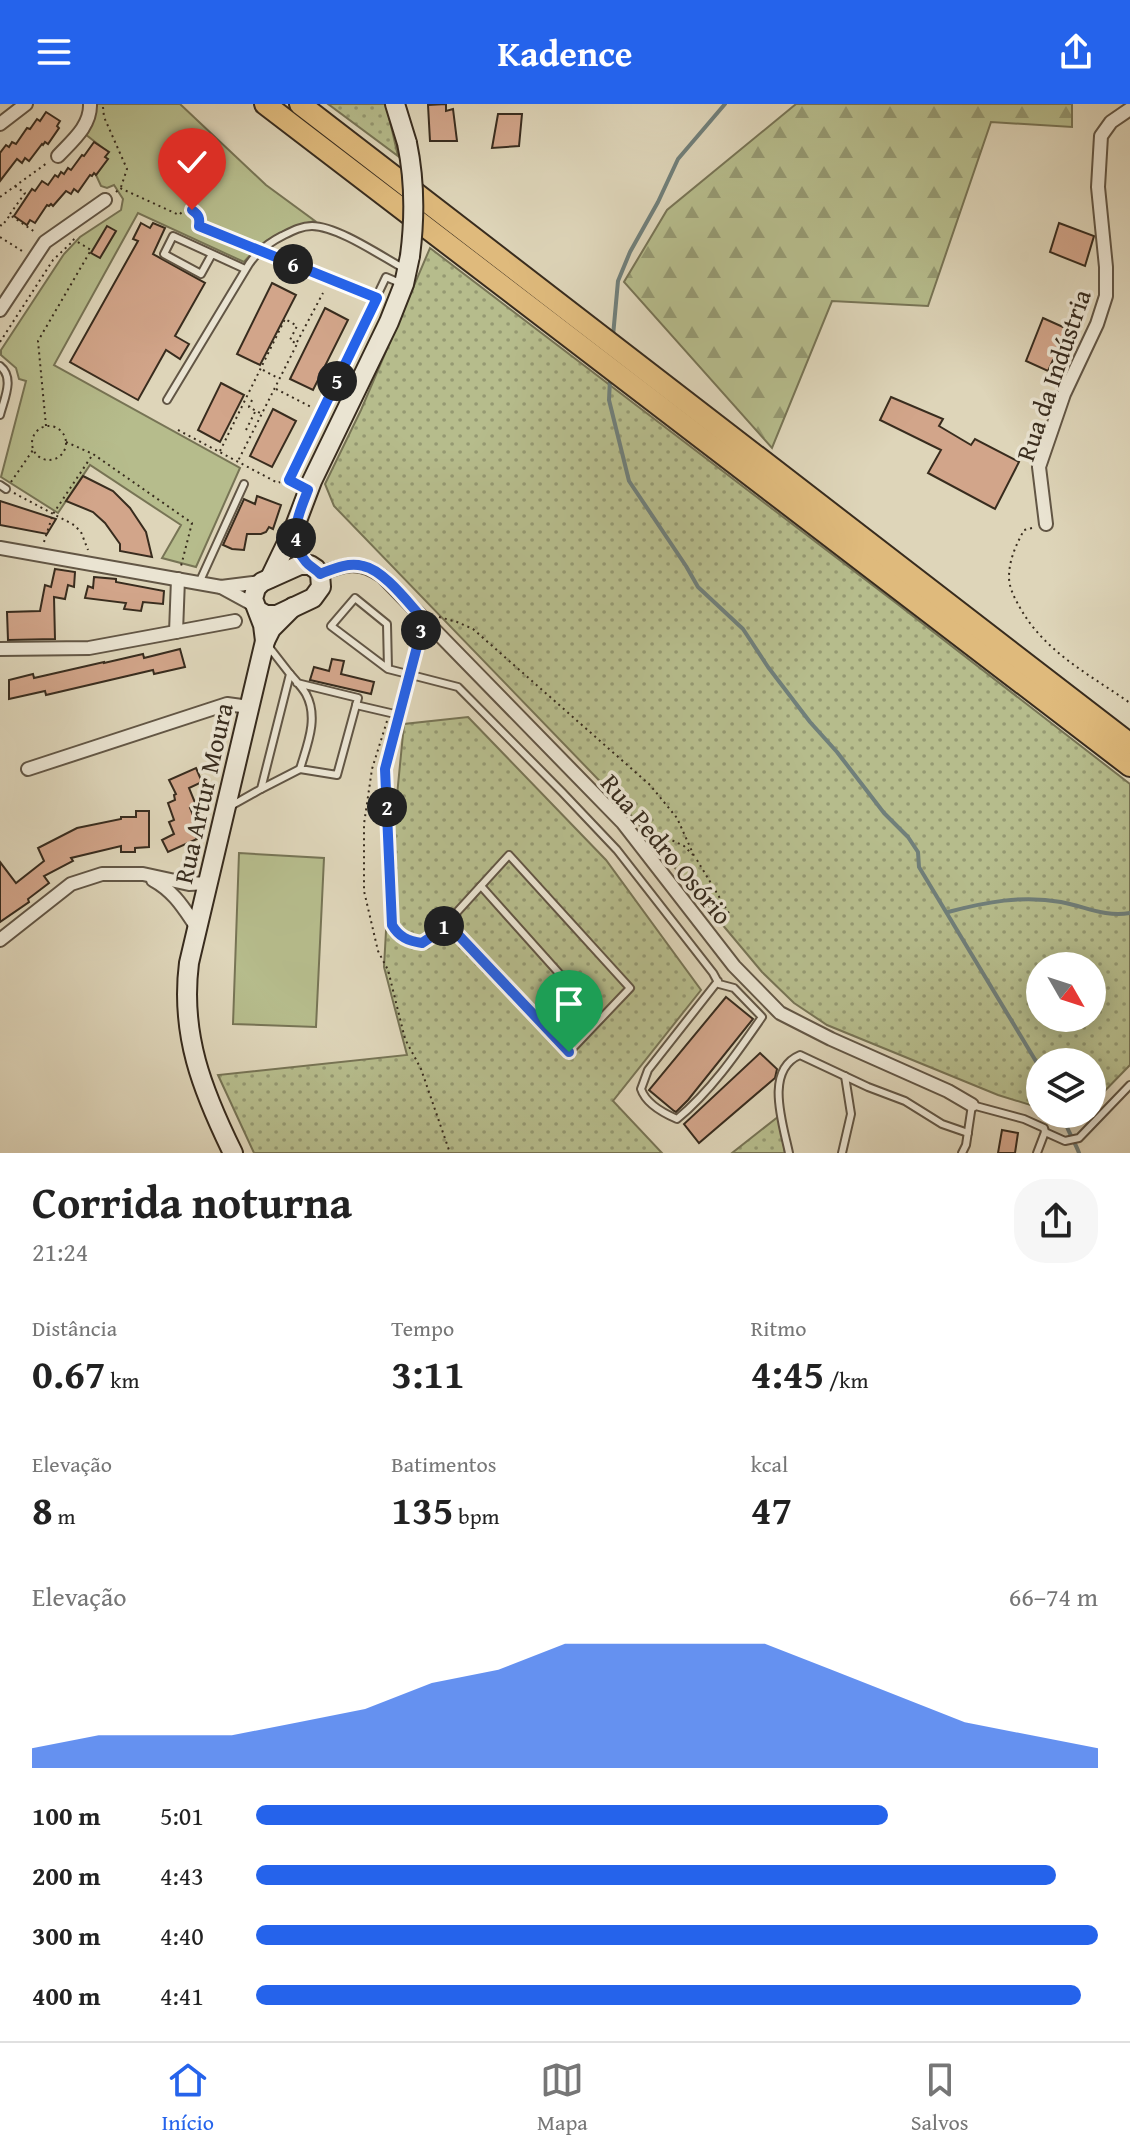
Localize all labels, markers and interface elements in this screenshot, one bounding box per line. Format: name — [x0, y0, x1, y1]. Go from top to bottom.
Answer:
text: Kadence — [497, 26, 633, 79]
icon: menu — [32, 30, 76, 74]
icon: share — [1054, 30, 1098, 74]
pin — [158, 128, 226, 210]
icon: check — [170, 140, 214, 184]
pin: 6 — [273, 244, 313, 284]
text: 6 — [287, 248, 299, 280]
street label: Rua da Indústria — [1005, 283, 1101, 466]
pin: 5 — [317, 361, 357, 401]
text: 5 — [331, 365, 343, 397]
pin: 4 — [276, 518, 316, 558]
text: 4 — [290, 522, 302, 554]
pin: 3 — [401, 610, 441, 650]
text: 3 — [415, 614, 427, 646]
street label: Rua Artur Moura — [163, 698, 243, 887]
street label: Rua Pedro Osório — [592, 765, 742, 933]
pin: 2 — [367, 787, 407, 827]
text: 2 — [381, 791, 393, 823]
pin: 1 — [424, 906, 464, 946]
text: 1 — [438, 910, 450, 942]
north arrow — [1026, 952, 1106, 1032]
map controls — [1026, 952, 1106, 1128]
pin — [535, 970, 603, 1052]
icon: arrive — [547, 982, 591, 1026]
button: layers — [1026, 1048, 1106, 1128]
text: Corrida noturna — [32, 1170, 352, 1234]
button: share — [1014, 1179, 1098, 1263]
text: 21:24 — [32, 1232, 88, 1271]
text: Distância — [32, 1312, 117, 1344]
text: Tempo — [391, 1312, 454, 1344]
text: Ritmo — [751, 1312, 806, 1344]
text: 0.67 — [32, 1344, 105, 1403]
text: 3:11 — [391, 1344, 465, 1403]
text: 4:45 — [751, 1344, 824, 1403]
text: km — [105, 1364, 139, 1396]
text: /km — [824, 1364, 869, 1396]
text: Elevação — [32, 1448, 112, 1480]
text: Batimentos — [391, 1448, 497, 1480]
text: kcal — [751, 1448, 788, 1480]
text: 8 — [32, 1480, 53, 1539]
text: 135 — [391, 1480, 454, 1539]
text: 47 — [751, 1480, 792, 1539]
text: m — [53, 1500, 76, 1532]
text: bpm — [454, 1500, 500, 1532]
text: Elevação — [32, 1577, 126, 1616]
text: 66–74 m — [1009, 1577, 1098, 1616]
text: 100 m — [32, 1796, 100, 1835]
text: 5:01 — [160, 1796, 204, 1835]
text: 200 m — [32, 1856, 100, 1895]
text: 4:43 — [160, 1856, 204, 1895]
text: 300 m — [32, 1916, 100, 1955]
text: 4:40 — [160, 1916, 204, 1955]
text: 400 m — [32, 1976, 100, 2015]
text: 4:41 — [160, 1976, 204, 2015]
tab: Início — [162, 2058, 214, 2138]
tab: Mapa — [537, 2058, 588, 2138]
tab: Salvos — [911, 2058, 968, 2138]

